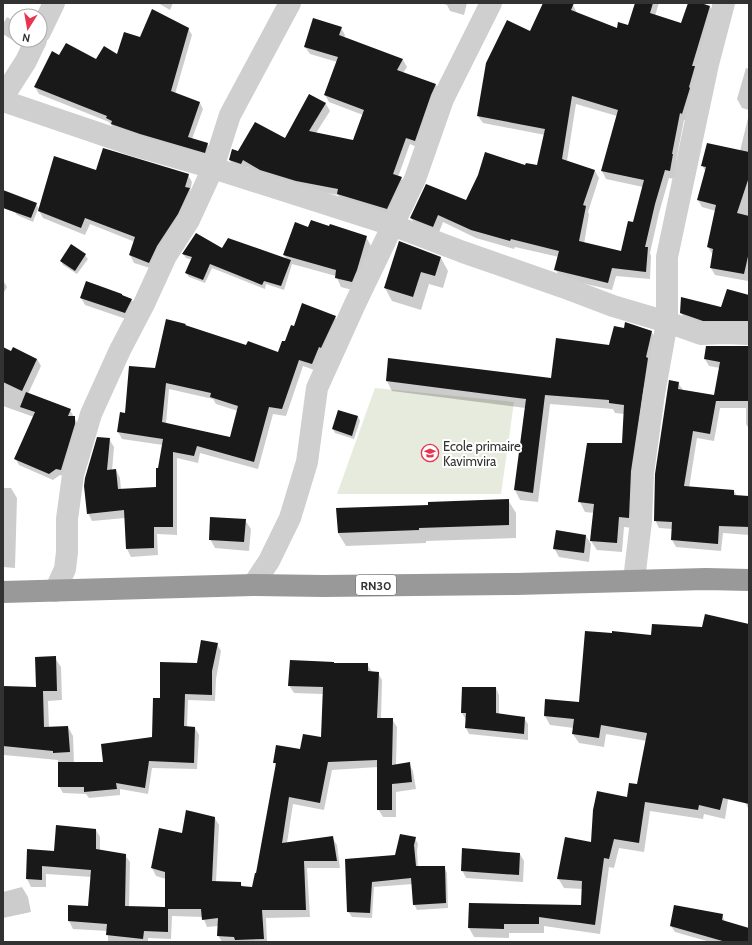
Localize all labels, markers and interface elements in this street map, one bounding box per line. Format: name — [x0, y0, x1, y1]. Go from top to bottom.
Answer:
north arrow — [8, 8, 48, 48]
text: N — [21, 30, 31, 45]
place label: Ecole primaire Kavimvira — [443, 438, 521, 469]
school or university icon: Ecole primaire Kavimvira — [420, 443, 440, 463]
road number: RN30 — [356, 575, 396, 595]

